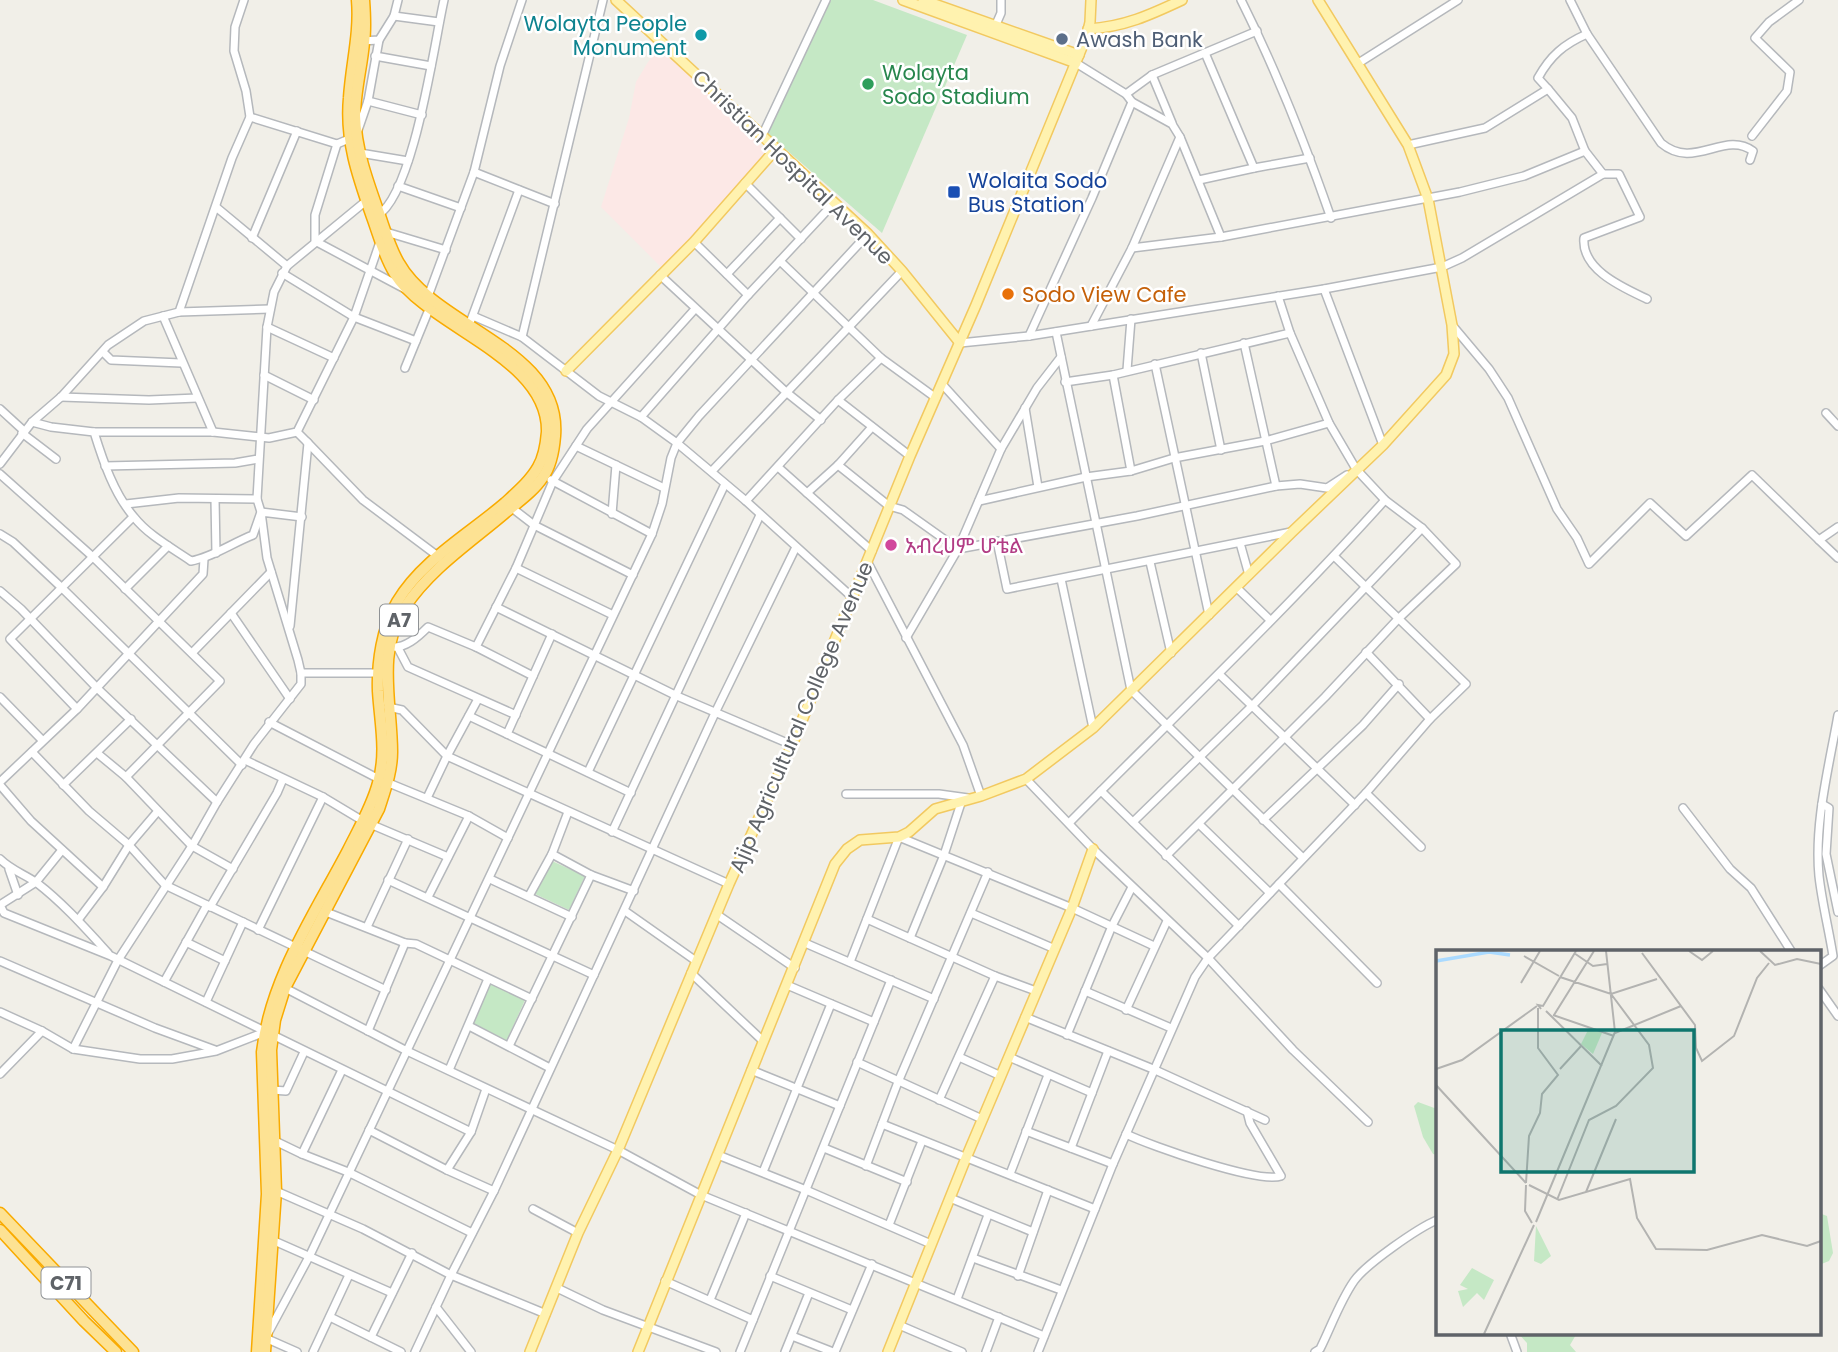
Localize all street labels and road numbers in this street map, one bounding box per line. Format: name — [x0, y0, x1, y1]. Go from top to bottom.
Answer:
street label: Christian Hospital Avenue — [686, 63, 900, 271]
street label: Ajip Agricultural College Avenue — [722, 557, 880, 877]
road number: A7 — [380, 604, 418, 636]
road number: C71 — [42, 1268, 90, 1298]

